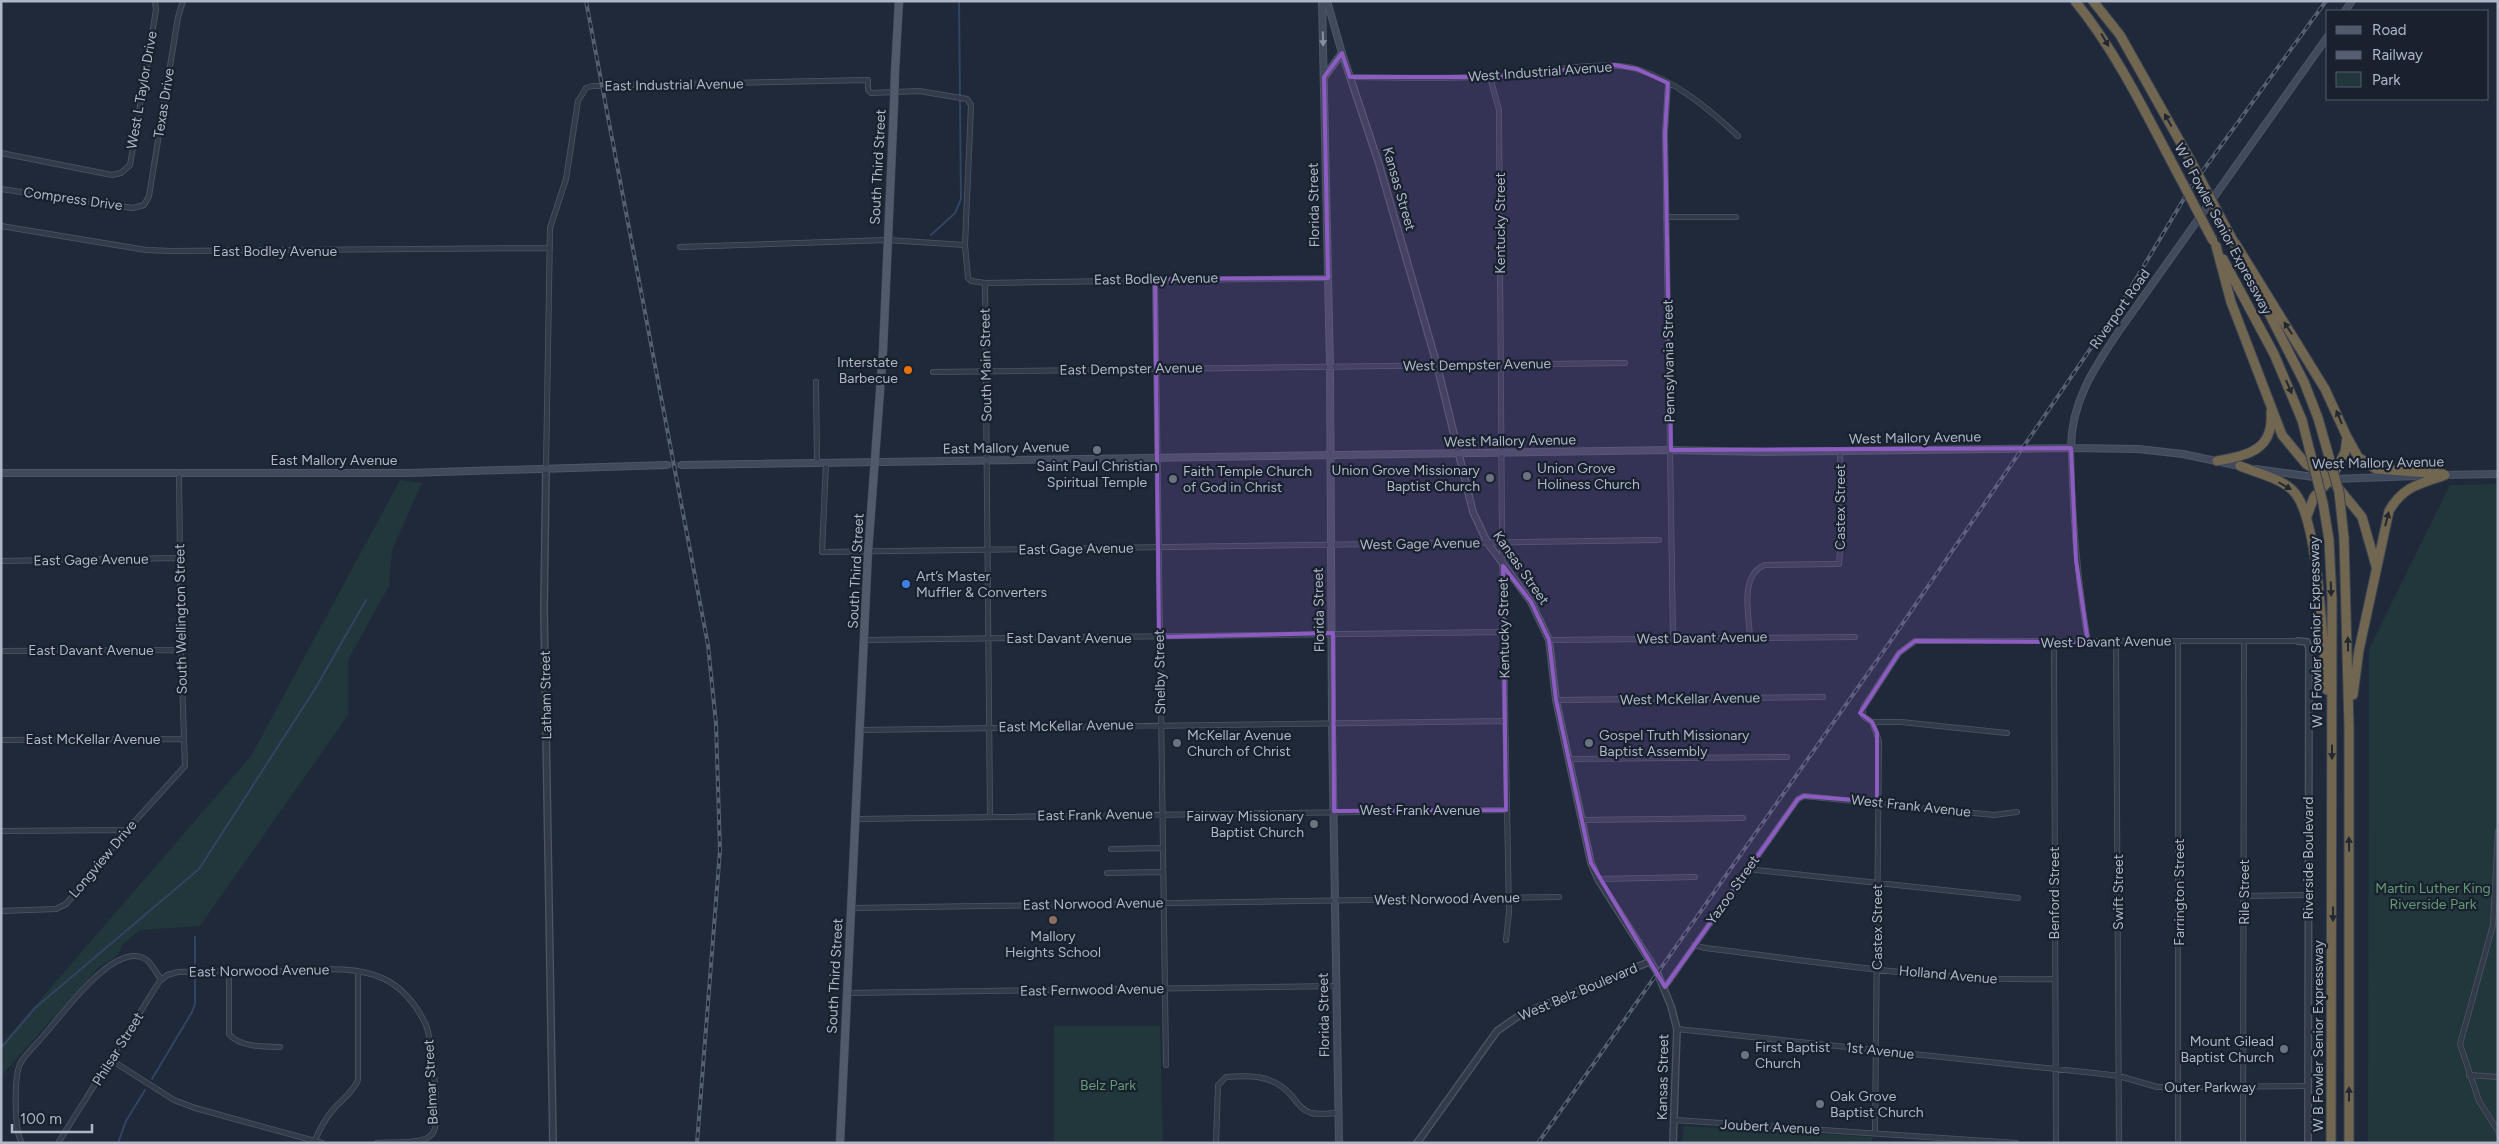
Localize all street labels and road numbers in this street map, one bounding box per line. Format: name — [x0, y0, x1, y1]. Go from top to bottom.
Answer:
street label: West L Taylor Drive — [123, 29, 161, 150]
street label: West Industrial Avenue — [1467, 58, 1613, 86]
street label: Texas Drive — [150, 66, 178, 139]
street label: East Industrial Avenue — [604, 75, 744, 95]
street label: South Third Street — [866, 109, 890, 225]
street label: W B Fowler Senior Expressway — [2170, 140, 2276, 318]
street label: Kansas Street — [1379, 145, 1419, 233]
street label: Florida Street — [1305, 162, 1323, 248]
street label: Kentucky Street — [1492, 172, 1509, 274]
street label: Compress Drive — [22, 184, 124, 214]
street label: East Bodley Avenue — [213, 243, 337, 260]
street label: Riverport Road — [2086, 266, 2154, 352]
street label: East Bodley Avenue — [1094, 269, 1219, 289]
street label: Pennsylvania Street — [1659, 299, 1679, 423]
street label: South Main Street — [977, 308, 995, 422]
street label: West Dempster Avenue — [1403, 355, 1552, 375]
street label: East Dempster Avenue — [1059, 359, 1203, 379]
street label: West Mallory Avenue — [1849, 428, 1981, 448]
street label: West Mallory Avenue — [1444, 431, 1576, 451]
street label: East Mallory Avenue — [942, 438, 1070, 458]
street label: East Mallory Avenue — [271, 452, 398, 469]
street label: West Mallory Avenue — [2312, 453, 2444, 473]
street label: Castex Street — [1832, 464, 1849, 550]
street label: South Third Street — [844, 513, 868, 629]
street label: Kansas Street — [1489, 528, 1553, 608]
street label: West Gage Avenue — [1360, 534, 1481, 554]
street label: W B Fowler Senior Expressway — [2306, 535, 2326, 728]
street label: East Gage Avenue — [1018, 539, 1134, 559]
street label: South Wellington Street — [171, 543, 191, 695]
street label: East Gage Avenue — [33, 550, 149, 570]
street label: Florida Street — [1310, 567, 1328, 653]
street label: Kentucky Street — [1495, 577, 1513, 679]
street label: West Davant Avenue — [1637, 628, 1768, 648]
street label: Shelby Street — [1151, 629, 1169, 715]
street label: East Davant Avenue — [1006, 630, 1132, 647]
street label: West Davant Avenue — [2041, 632, 2172, 652]
street label: East Davant Avenue — [28, 642, 154, 659]
street label: Latham Street — [537, 650, 555, 740]
street label: West McKellar Avenue — [1620, 689, 1761, 709]
street label: East McKellar Avenue — [998, 716, 1134, 736]
street label: East McKellar Avenue — [25, 731, 161, 748]
street label: West Frank Avenue — [1850, 791, 1972, 821]
street label: Riverside Boulevard — [2300, 797, 2317, 919]
street label: West Frank Avenue — [1360, 802, 1481, 819]
street label: East Frank Avenue — [1037, 805, 1153, 825]
street label: Longview Drive — [66, 816, 141, 901]
street label: Farrington Street — [2171, 838, 2188, 946]
street label: Benford Street — [2046, 847, 2063, 939]
street label: Yazoo Street — [1703, 852, 1763, 928]
street label: Swift Street — [2110, 854, 2127, 930]
street label: Rile Street — [2236, 859, 2253, 925]
street label: Castex Street — [1869, 884, 1886, 970]
street label: West Norwood Avenue — [1374, 889, 1520, 909]
street label: East Norwood Avenue — [1023, 894, 1164, 914]
street label: South Third Street — [823, 918, 847, 1034]
street label: W B Fowler Senior Expressway — [2310, 940, 2327, 1132]
street label: West Belz Boulevard — [1516, 959, 1640, 1025]
street label: East Norwood Avenue — [189, 961, 330, 981]
street label: Holland Avenue — [1898, 962, 1998, 988]
street label: Florida Street — [1315, 972, 1333, 1058]
street label: East Fernwood Avenue — [1020, 980, 1165, 1000]
street label: Philsar Street — [89, 1009, 147, 1089]
street label: Kansas Street — [1654, 1034, 1672, 1120]
street label: Belmar Street — [420, 1039, 442, 1125]
street label: 1st Avenue — [1845, 1039, 1915, 1063]
street label: Outer Parkway — [2164, 1079, 2256, 1096]
street label: Joubert Avenue — [1720, 1116, 1821, 1138]

